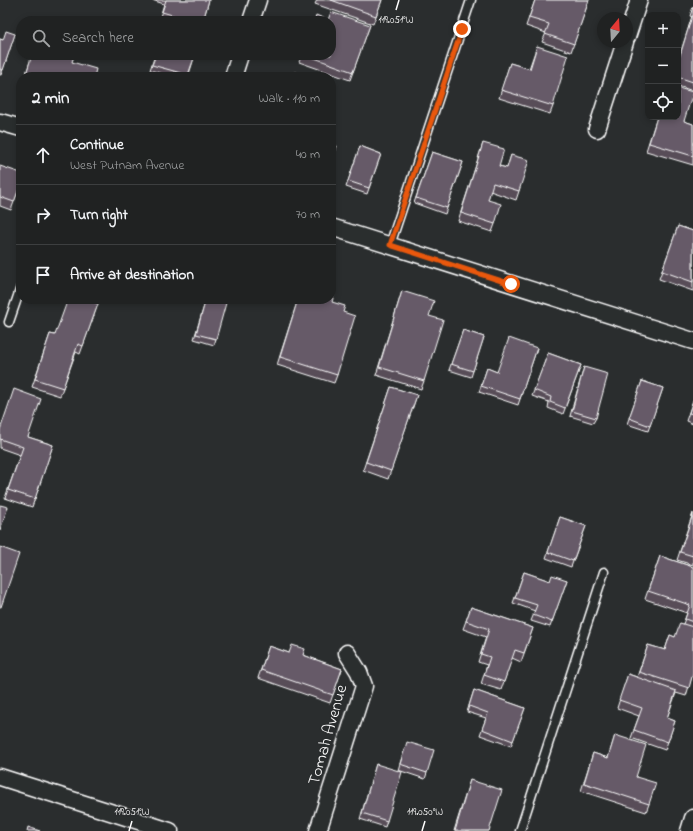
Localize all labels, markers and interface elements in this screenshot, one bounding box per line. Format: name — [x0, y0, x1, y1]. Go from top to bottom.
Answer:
north arrow — [597, 12, 633, 48]
map controls — [645, 12, 681, 120]
button: + — [645, 12, 681, 48]
text: 119.051°W — [378, 13, 414, 28]
search box — [16, 16, 336, 60]
route end — [453, 20, 471, 38]
icon: search — [30, 27, 52, 49]
text: Search here — [62, 27, 134, 49]
button: − — [645, 48, 681, 84]
button: locate — [645, 84, 681, 120]
text: 2 min — [32, 86, 69, 111]
text: Walk · 110 m — [259, 89, 320, 108]
text: Continue — [70, 134, 124, 156]
icon: ahead — [32, 144, 54, 166]
text: 40 m — [296, 145, 320, 164]
text: West Putnam Avenue — [70, 156, 184, 175]
icon: right — [32, 204, 54, 226]
text: Turn right — [70, 204, 128, 226]
text: 70 m — [296, 205, 320, 224]
icon: arrive — [32, 264, 54, 286]
text: Arrive at destination — [70, 264, 194, 286]
route start — [502, 275, 520, 293]
street label: Tomah Avenue — [302, 681, 354, 788]
text: 119.051°W — [114, 805, 150, 820]
text: 119.050°W — [407, 805, 443, 820]

